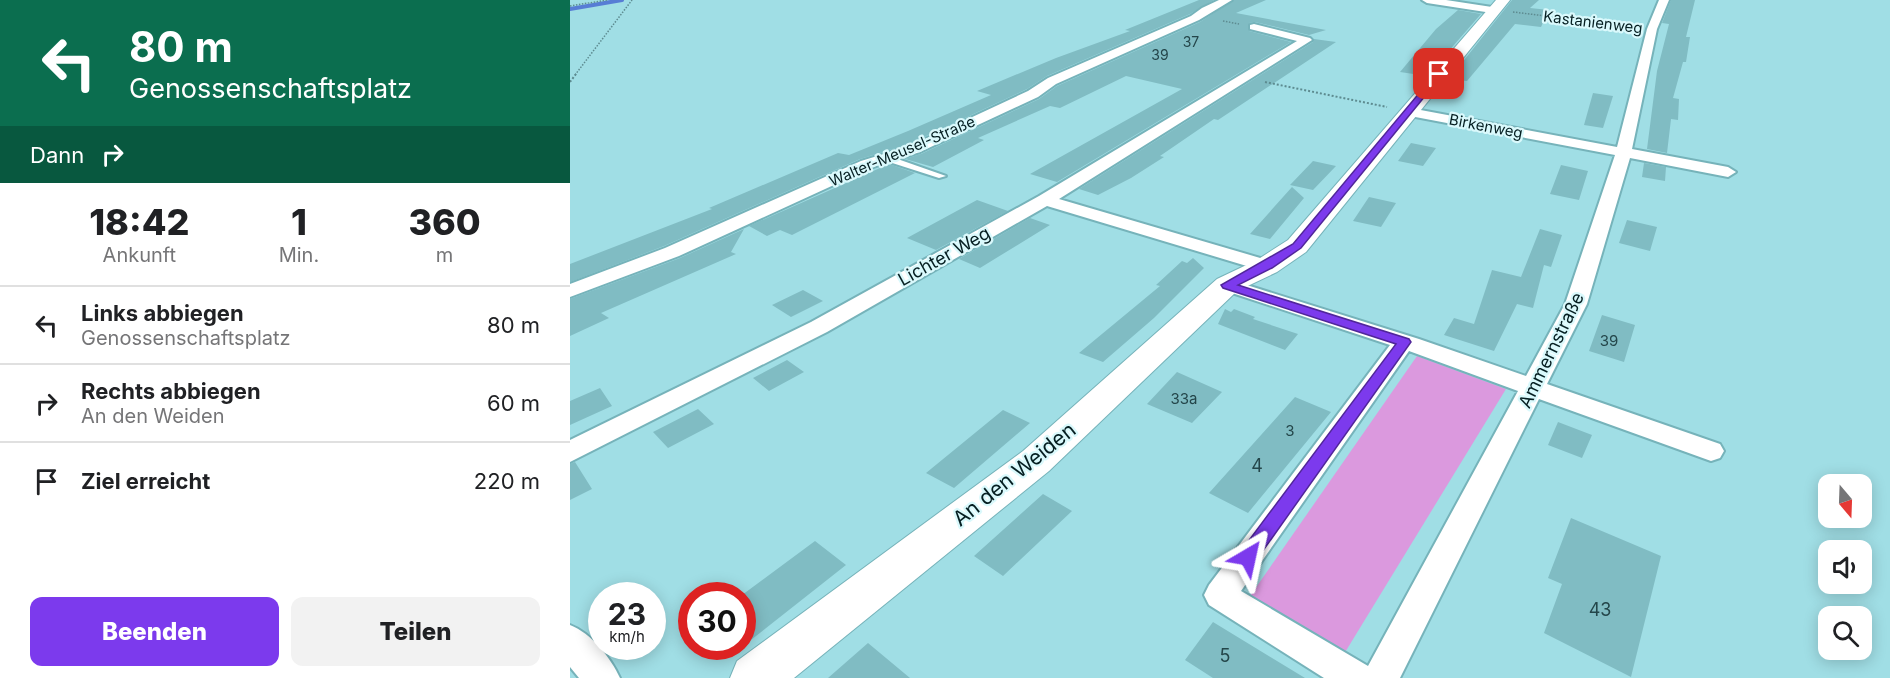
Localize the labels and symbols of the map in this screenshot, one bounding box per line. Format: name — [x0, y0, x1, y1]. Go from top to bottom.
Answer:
street label: Kastanienweg — [1542, 6, 1644, 38]
house number: 37 — [1183, 33, 1199, 50]
house number: 39 — [1151, 46, 1169, 63]
pin — [1413, 48, 1464, 99]
street label: Birkenweg — [1447, 110, 1525, 142]
street label: Walter-Meusel-Straße — [826, 112, 978, 190]
street label: Lichter Weg — [894, 222, 994, 290]
street label: Ammernstraße — [1514, 289, 1588, 411]
house number: 39 — [1600, 331, 1618, 350]
house number: 33a — [1171, 389, 1197, 408]
street label: An den Weiden — [948, 417, 1080, 531]
house number: 3 — [1285, 421, 1295, 440]
house number: 4 — [1251, 455, 1263, 476]
north arrow — [1818, 474, 1872, 528]
position arrow — [1216, 525, 1280, 589]
speed limit sign: 30 — [678, 582, 756, 660]
house number: 43 — [1589, 599, 1611, 620]
house number: 5 — [1220, 645, 1230, 666]

